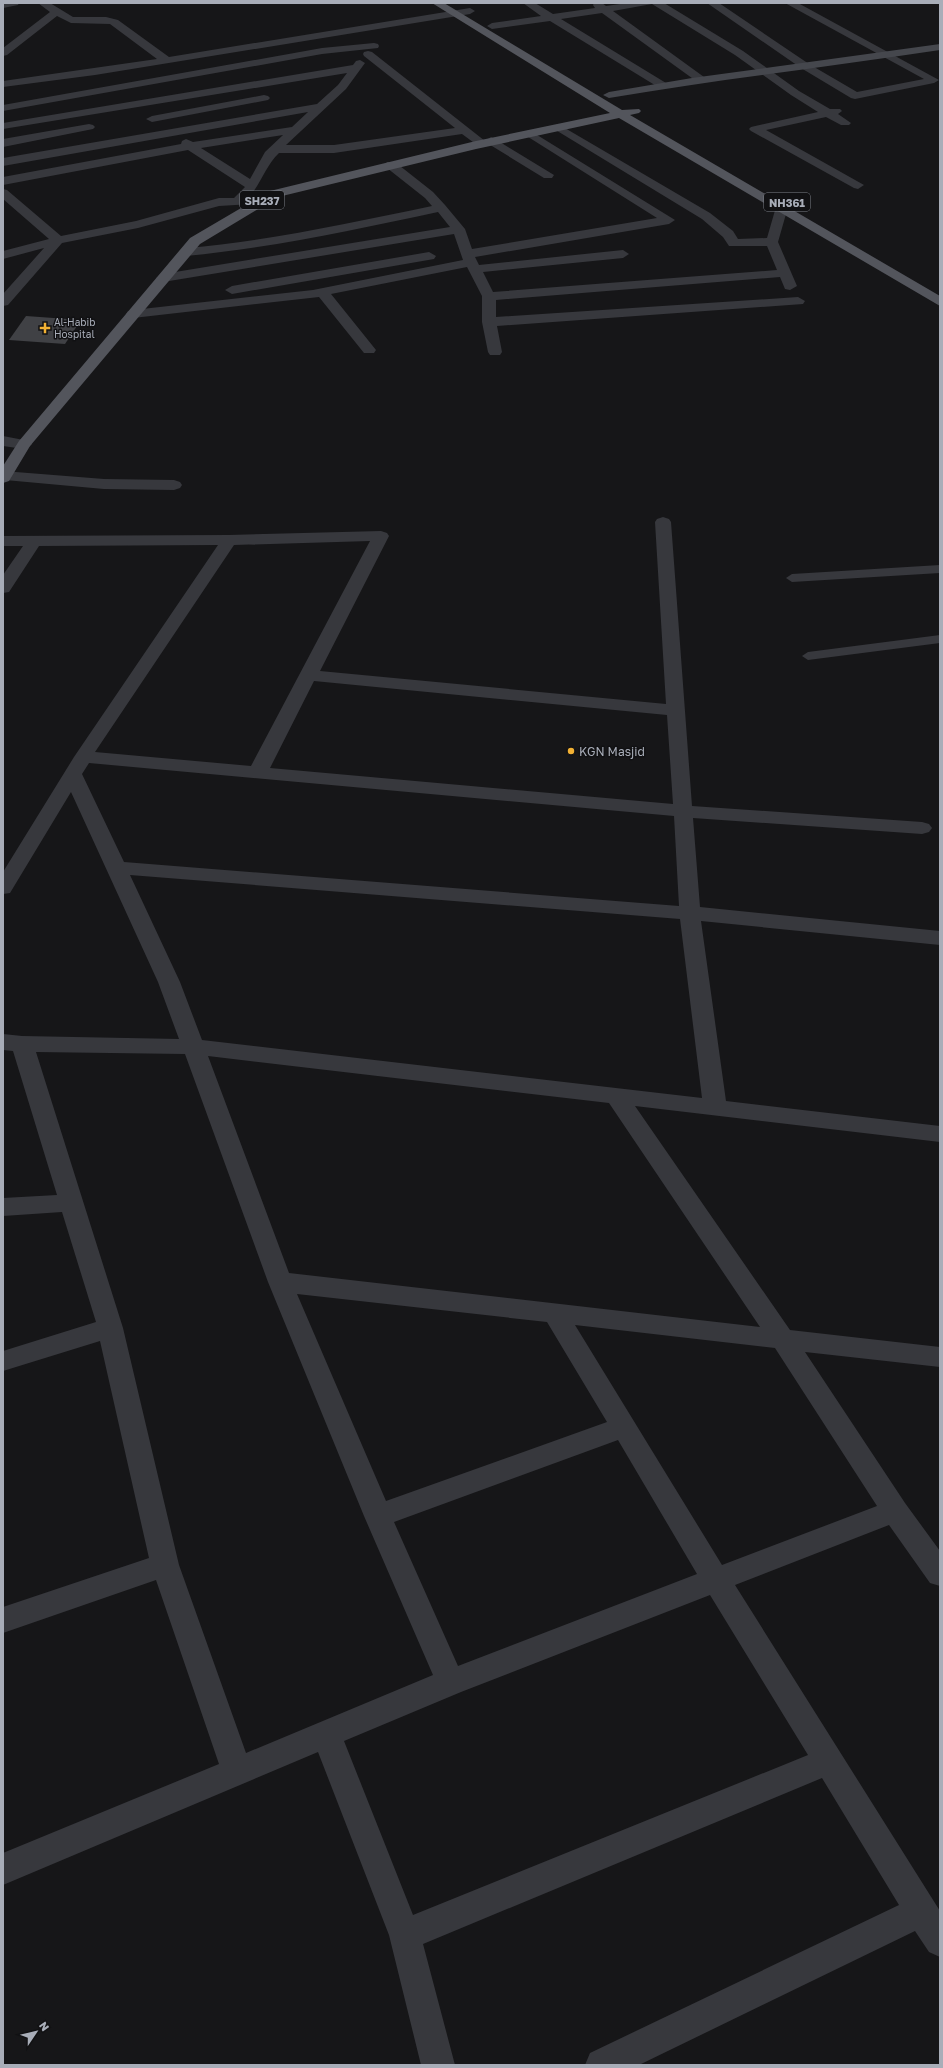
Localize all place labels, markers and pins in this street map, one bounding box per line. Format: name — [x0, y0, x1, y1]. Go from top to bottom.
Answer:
place label: Al-Habib Hospital — [54, 316, 95, 340]
marker: Al-Habib Hospital — [39, 322, 51, 334]
place label: KGN Masjid — [579, 744, 645, 759]
marker: KGN Masjid — [566, 746, 576, 756]

